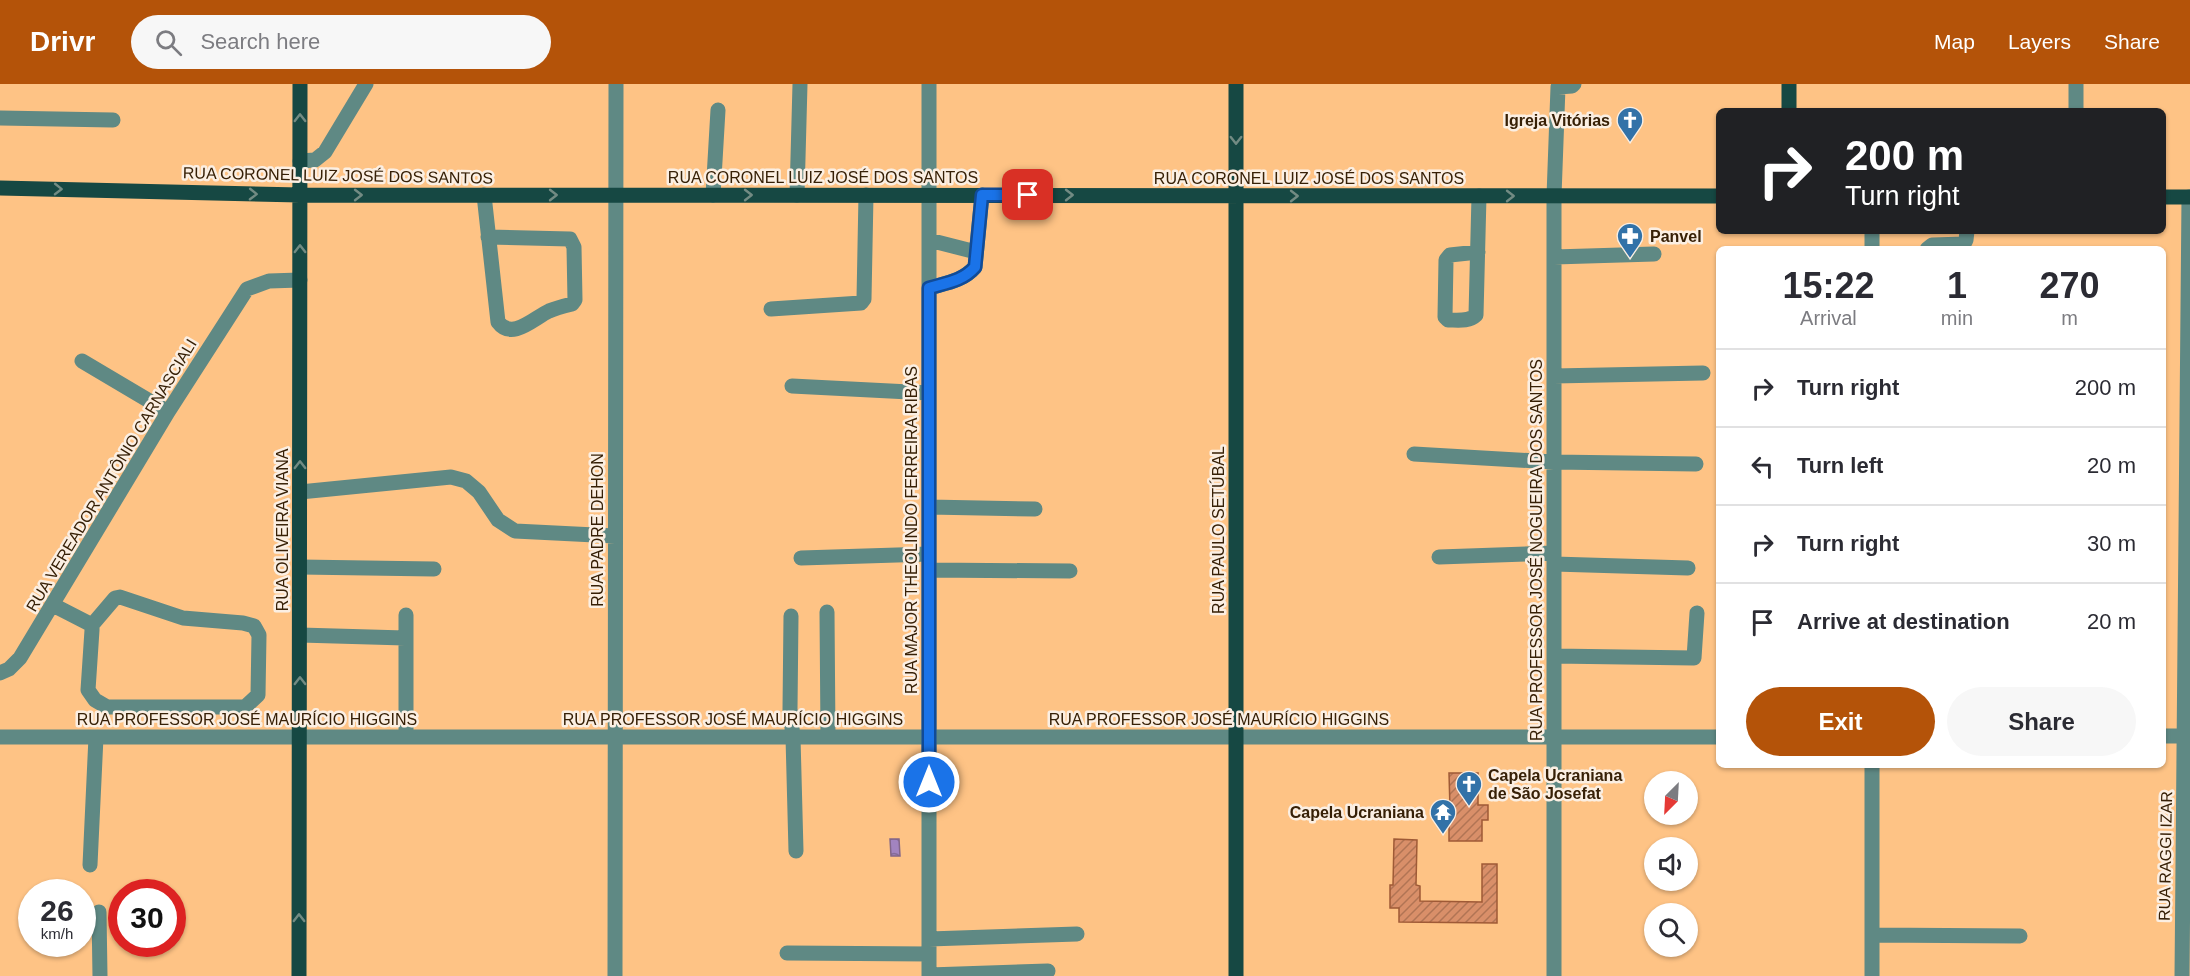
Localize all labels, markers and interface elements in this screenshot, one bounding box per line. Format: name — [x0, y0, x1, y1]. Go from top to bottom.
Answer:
search box — [131, 15, 551, 69]
text: Drivr — [30, 26, 95, 57]
icon: search — [152, 26, 185, 59]
text: Search here — [200, 29, 320, 54]
text: Map — [1934, 30, 1975, 53]
text: Layers — [2008, 30, 2071, 53]
text: Share — [2104, 30, 2160, 53]
church icon: Igreja Vitórias — [1615, 105, 1645, 143]
place label: Igreja Vitórias — [1504, 112, 1610, 129]
one-way arrow — [294, 114, 306, 123]
icon: right — [1746, 132, 1824, 210]
text: 200 m — [1845, 132, 1964, 179]
one-way arrow — [1230, 135, 1242, 144]
street label: RUA CORONEL LUIZ JOSÉ DOS SANTOS — [183, 163, 493, 187]
street label: RUA CORONEL LUIZ JOSÉ DOS SANTOS — [668, 168, 978, 186]
pin — [1002, 169, 1053, 220]
street label: RUA CORONEL LUIZ JOSÉ DOS SANTOS — [1154, 169, 1464, 187]
icon: arrive — [1011, 178, 1044, 211]
text: Turn right — [1845, 181, 1960, 211]
one-way arrow — [54, 183, 63, 196]
one-way arrow — [249, 187, 258, 200]
one-way arrow — [354, 189, 363, 201]
one-way arrow — [549, 189, 558, 201]
one-way arrow — [744, 189, 753, 201]
one-way arrow — [1065, 189, 1074, 201]
one-way arrow — [1290, 190, 1299, 202]
one-way arrow — [1506, 190, 1515, 202]
pharmacy icon: Panvel — [1615, 221, 1645, 259]
place label: Panvel — [1650, 228, 1702, 245]
one-way arrow — [294, 244, 306, 253]
text: 15:22 — [1782, 265, 1874, 306]
text: 1 — [1947, 265, 1967, 306]
text: 270 — [2039, 265, 2100, 306]
text: Arrival — [1800, 307, 1857, 329]
text: min — [1941, 307, 1973, 329]
text: m — [2061, 307, 2078, 329]
street label: RUA VEREADOR ANTÔNIO CARNASCIALI — [22, 335, 200, 615]
street label: RUA PROFESSOR JOSÉ NOGUEIRA DOS SANTOS — [1527, 359, 1545, 741]
street label: RUA MAJOR THEOLINDO FERREIRA RIBAS — [903, 366, 920, 694]
icon: right — [1746, 372, 1779, 405]
text: Turn right — [1797, 375, 1899, 400]
text: 200 m — [2075, 375, 2136, 400]
street label: RUA PAULO SETÚBAL — [1209, 446, 1227, 614]
street label: RUA OLIVEIRA VIANA — [274, 448, 291, 611]
icon: left — [1746, 450, 1779, 483]
street label: RUA PADRE DEHON — [589, 453, 606, 607]
text: Turn left — [1797, 453, 1883, 478]
text: 20 m — [2087, 453, 2136, 478]
one-way arrow — [294, 460, 306, 469]
icon: right — [1746, 528, 1779, 561]
text: Turn right — [1797, 531, 1899, 556]
text: 30 m — [2087, 531, 2136, 556]
icon: arrive — [1746, 606, 1779, 639]
text: Arrive at destination — [1797, 609, 2010, 634]
text: 20 m — [2087, 609, 2136, 634]
one-way arrow — [294, 676, 306, 685]
button: Exit — [1746, 687, 1935, 756]
button: Share — [1947, 687, 2136, 756]
street label: RUA PROFESSOR JOSÉ MAURÍCIO HIGGINS — [77, 710, 417, 728]
street label: RUA PROFESSOR JOSÉ MAURÍCIO HIGGINS — [563, 710, 903, 728]
street label: RUA PROFESSOR JOSÉ MAURÍCIO HIGGINS — [1049, 710, 1389, 728]
position arrow — [897, 750, 961, 814]
place label: Capela Ucraniana de São Josefat — [1488, 767, 1622, 802]
church icon: Capela Ucraniana de São Josefat — [1454, 769, 1484, 807]
north arrow — [1644, 771, 1698, 825]
map controls — [1644, 771, 1698, 957]
street label: RUA RAGGI IZAR — [2156, 791, 2175, 921]
temple icon: Capela Ucraniana — [1428, 797, 1458, 835]
place label: Capela Ucraniana — [1290, 804, 1424, 821]
button: sound — [1644, 837, 1698, 891]
speed limit sign: 30 — [108, 879, 186, 957]
text: 26 — [40, 894, 74, 927]
button: search — [1644, 903, 1698, 957]
one-way arrow — [293, 913, 305, 922]
text: km/h — [41, 925, 73, 942]

